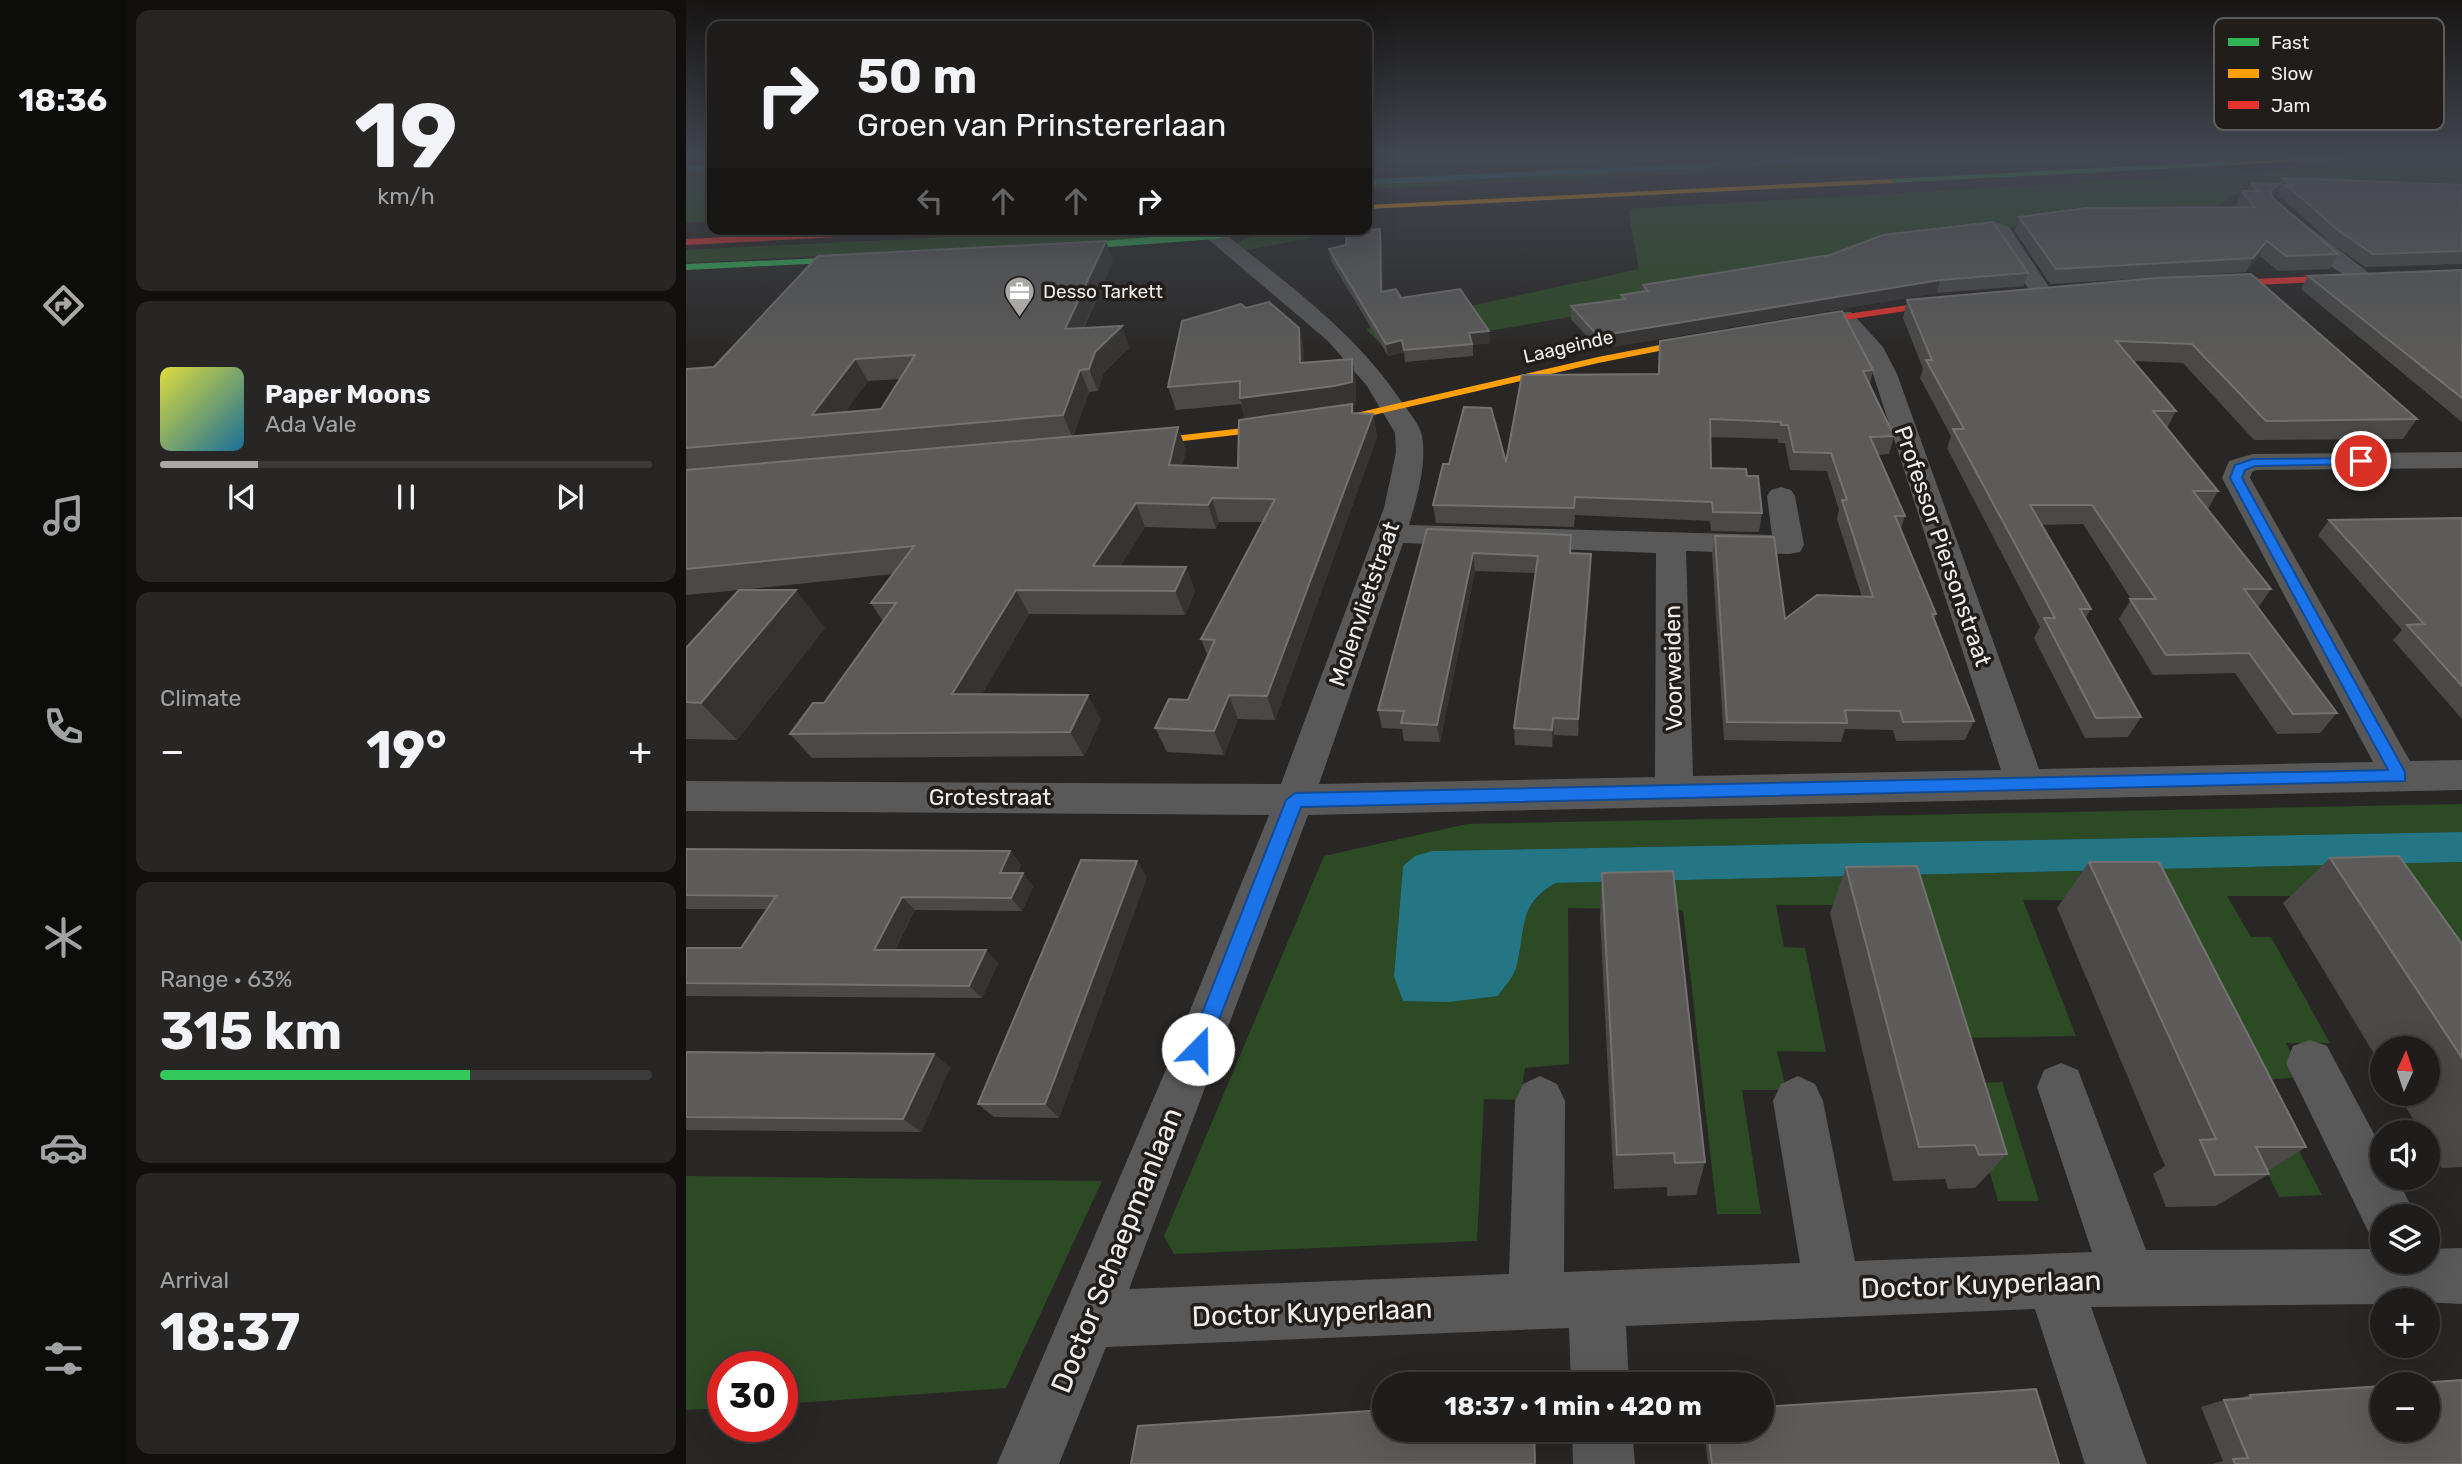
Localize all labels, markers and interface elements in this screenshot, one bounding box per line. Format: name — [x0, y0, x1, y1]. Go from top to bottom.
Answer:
legend — [2214, 18, 2444, 130]
text: Fast — [2271, 31, 2310, 54]
text: 50 m — [857, 47, 977, 105]
icon: right — [742, 49, 833, 140]
text: Slow — [2271, 62, 2313, 85]
text: 18:36 — [19, 81, 107, 119]
text: 19 — [354, 82, 458, 190]
text: Jam — [2271, 94, 2310, 117]
text: Groen van Prinstererlaan — [857, 106, 1226, 144]
text: km/h — [377, 182, 435, 210]
icon: left — [911, 182, 949, 220]
icon: ahead — [984, 182, 1022, 220]
icon: ahead — [1057, 182, 1095, 220]
icon: right — [1130, 182, 1168, 220]
office icon: Desso Tarkett — [1003, 274, 1037, 318]
place label: Desso Tarkett — [1043, 280, 1163, 303]
icon: directions — [39, 281, 88, 330]
street label: Laageinde — [1521, 325, 1615, 368]
text: Paper Moons — [265, 379, 431, 410]
text: Ada Vale — [265, 410, 357, 438]
street label: Professor Piersonstraat — [1889, 422, 1997, 670]
pin — [2331, 431, 2391, 491]
icon: arrive — [2342, 442, 2380, 480]
icon: previous — [223, 478, 261, 516]
icon: pause — [387, 478, 425, 516]
icon: next — [551, 478, 589, 516]
icon: music — [39, 491, 88, 540]
street label: Molenvlietstraat — [1323, 518, 1405, 690]
street label: Voorweiden — [1658, 605, 1688, 731]
text: Climate — [160, 684, 241, 712]
icon: phone — [39, 702, 88, 751]
text: 19° — [366, 719, 447, 781]
text: − — [160, 728, 185, 774]
text: + — [628, 728, 652, 774]
street label: Grotestraat — [929, 783, 1051, 811]
icon: climate — [39, 913, 88, 962]
text: Range · 63% — [160, 965, 292, 993]
text: 315 km — [160, 1000, 342, 1062]
position arrow — [1161, 1012, 1235, 1086]
north arrow — [2370, 1036, 2440, 1106]
map controls — [2370, 1036, 2440, 1442]
street label: Doctor Schaepmanlaan — [1044, 1103, 1189, 1398]
button: sound — [2370, 1120, 2440, 1190]
icon: car — [39, 1123, 88, 1172]
button: layers — [2370, 1204, 2440, 1274]
street label: Doctor Kuyperlaan — [1860, 1264, 2102, 1305]
text: Arrival — [160, 1266, 229, 1294]
button: + — [2370, 1288, 2440, 1358]
street label: Doctor Kuyperlaan — [1191, 1292, 1433, 1333]
text: 18:37 — [160, 1301, 300, 1363]
icon: filters — [39, 1334, 88, 1383]
speed limit sign: 30 — [707, 1351, 798, 1442]
button: − — [2370, 1372, 2440, 1442]
text: 18:37 · 1 min · 420 m — [1444, 1391, 1702, 1422]

